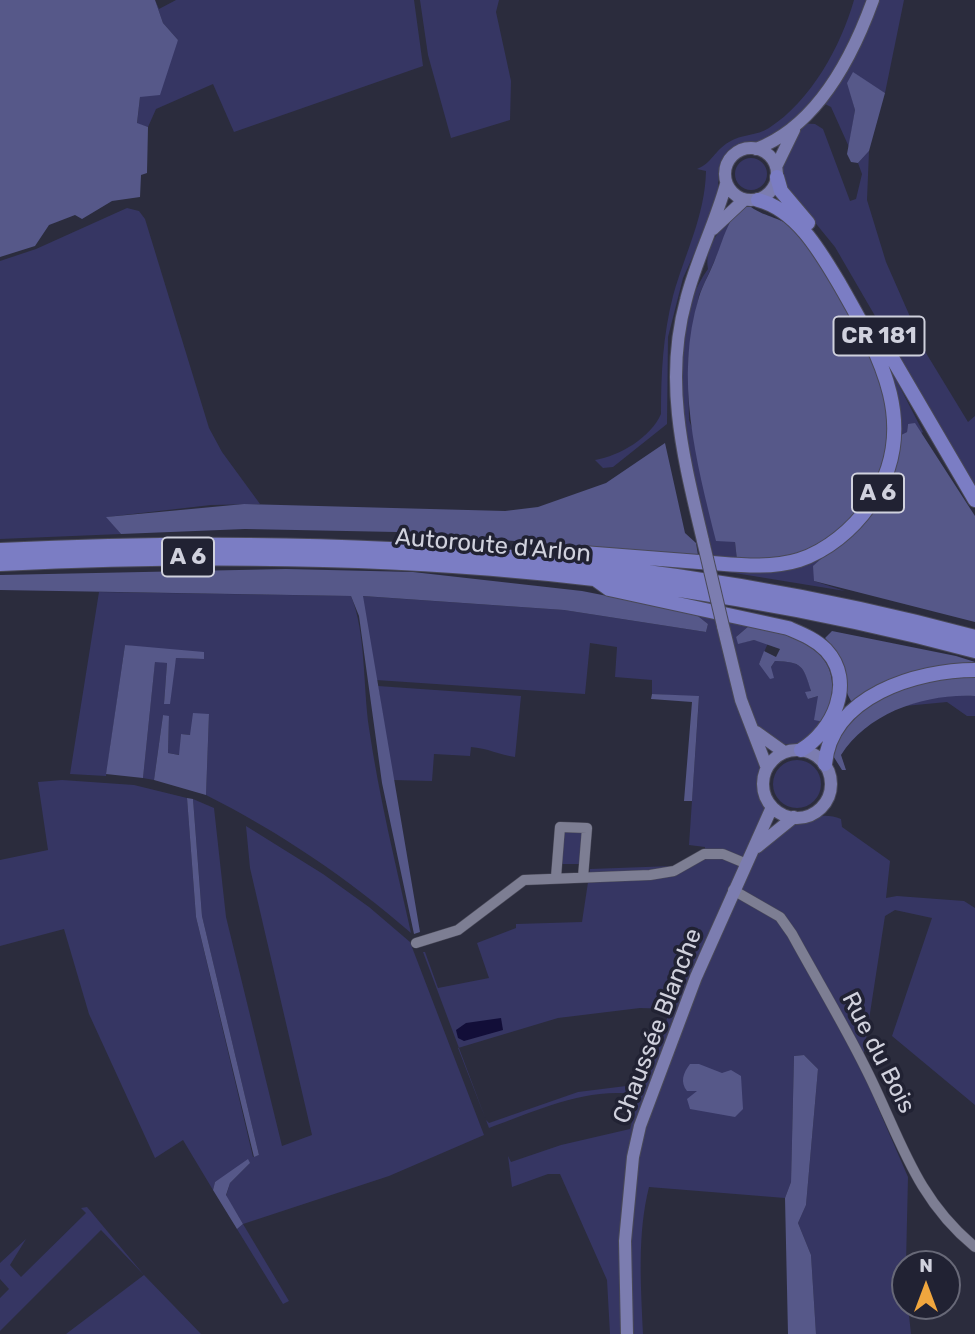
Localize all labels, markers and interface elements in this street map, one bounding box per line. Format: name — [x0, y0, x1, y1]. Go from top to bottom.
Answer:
road number: CR 181 — [834, 316, 924, 356]
road number: A 6 — [852, 474, 904, 512]
street label: Autoroute d'Arlon — [394, 523, 592, 569]
road number: A 6 — [162, 538, 214, 576]
street label: Chaussée Blanche — [608, 924, 708, 1128]
street label: Rue du Bois — [835, 988, 921, 1118]
north arrow — [891, 1250, 961, 1320]
text: N — [919, 1254, 933, 1277]

